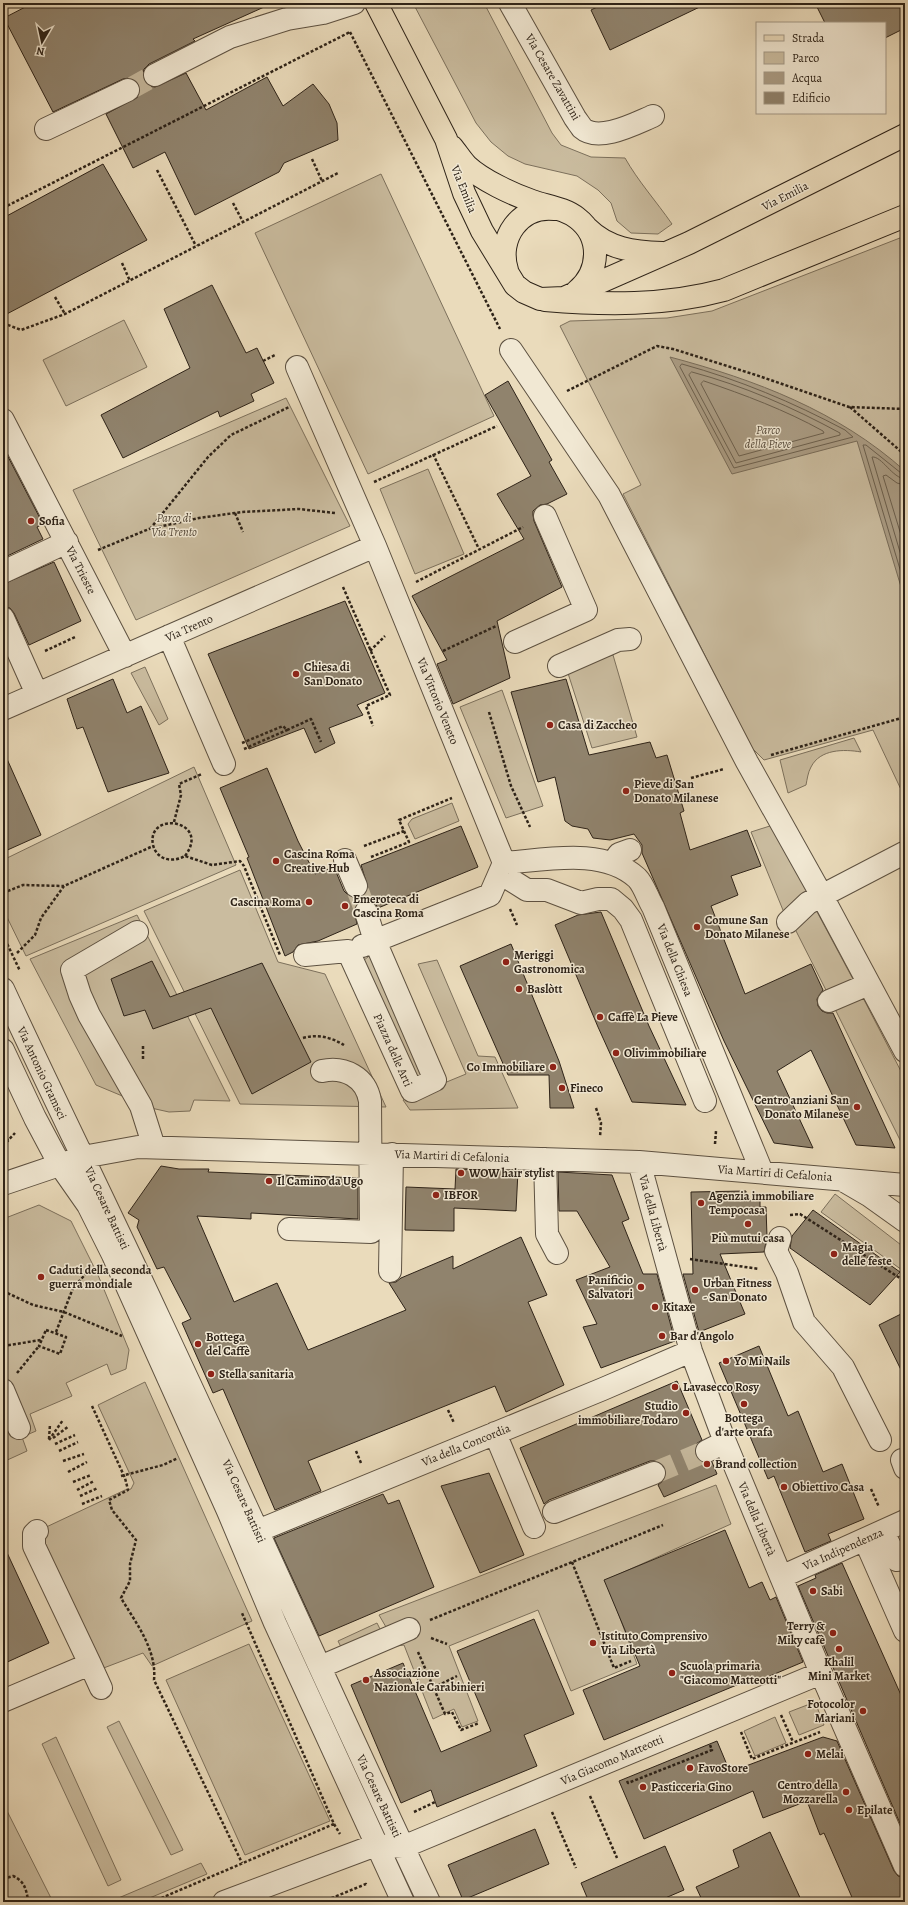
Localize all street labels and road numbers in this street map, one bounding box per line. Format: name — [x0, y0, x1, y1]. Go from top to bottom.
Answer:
street label: Via Cesare Zavattini — [521, 30, 584, 123]
street label: Via Emilia — [447, 162, 481, 216]
street label: Via Emilia — [758, 177, 811, 215]
street label: Via Trieste — [62, 542, 100, 597]
street label: Via Trento — [162, 610, 215, 646]
street label: Via Vittorio Veneto — [413, 654, 463, 747]
street label: Via della Chiesa — [653, 920, 697, 999]
street label: Piazza delle Arti — [370, 1011, 416, 1089]
street label: Via Antonio Gramsci — [13, 1023, 71, 1122]
street label: Via Martiri di Cefalonia — [393, 1146, 510, 1166]
street label: Via Martiri di Cefalonia — [716, 1161, 833, 1185]
street label: Via Cesare Battisti — [80, 1163, 133, 1252]
street label: Via della Libertà — [635, 1172, 671, 1254]
street label: Via della Concordia — [418, 1420, 513, 1470]
street label: Via Cesare Battisti — [218, 1456, 270, 1545]
street label: Via della Libertà — [734, 1479, 780, 1559]
street label: Via Indipendenza — [799, 1524, 886, 1574]
street label: Via Giacomo Matteotti — [557, 1731, 666, 1789]
street label: Via Cesare Battisti — [352, 1751, 405, 1840]

